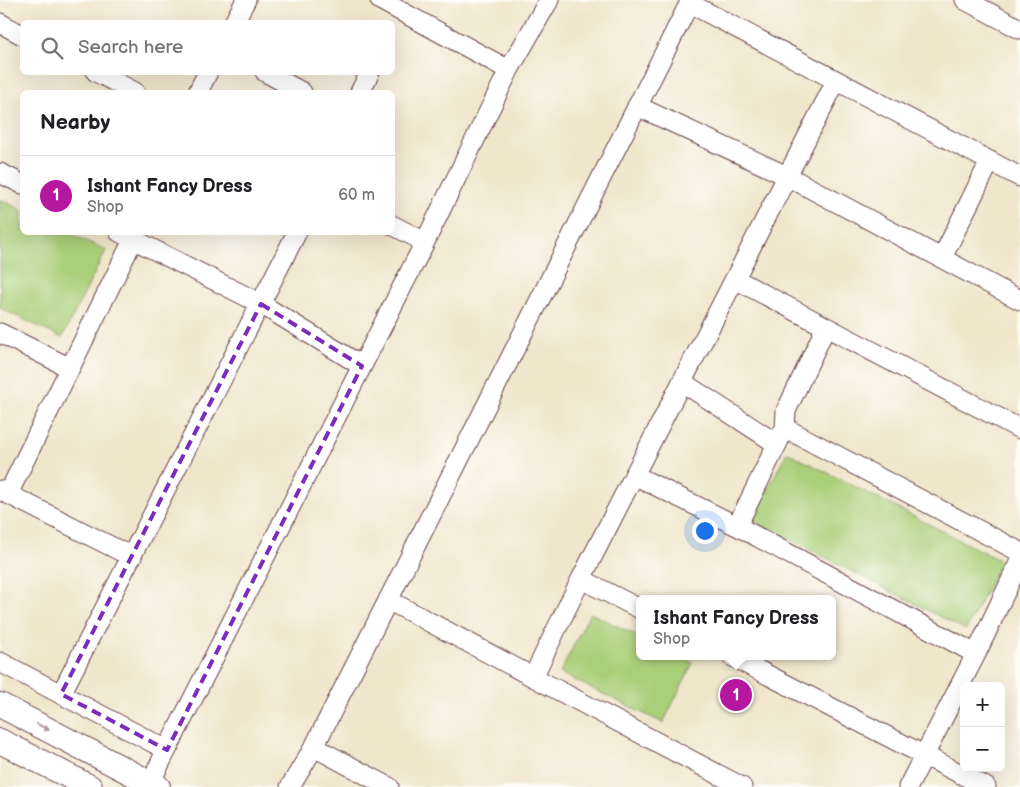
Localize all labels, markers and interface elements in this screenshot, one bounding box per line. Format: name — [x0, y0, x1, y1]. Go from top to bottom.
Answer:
search box — [20, 20, 395, 75]
icon: search — [38, 34, 66, 62]
text: Search here — [78, 36, 183, 59]
text: Nearby — [40, 110, 110, 135]
text: Ishant Fancy Dress — [87, 175, 252, 198]
text: 1 — [53, 186, 59, 205]
text: 60 m — [338, 186, 375, 205]
text: Shop — [87, 198, 124, 217]
your location — [692, 518, 718, 544]
popup — [636, 595, 836, 660]
text: Ishant Fancy Dress — [653, 607, 819, 630]
text: Shop — [653, 630, 690, 649]
pin: 1 — [720, 676, 752, 714]
map controls — [960, 682, 1005, 772]
button: + — [960, 682, 1005, 727]
one-way arrow — [36, 723, 51, 731]
button: − — [960, 727, 1005, 772]

